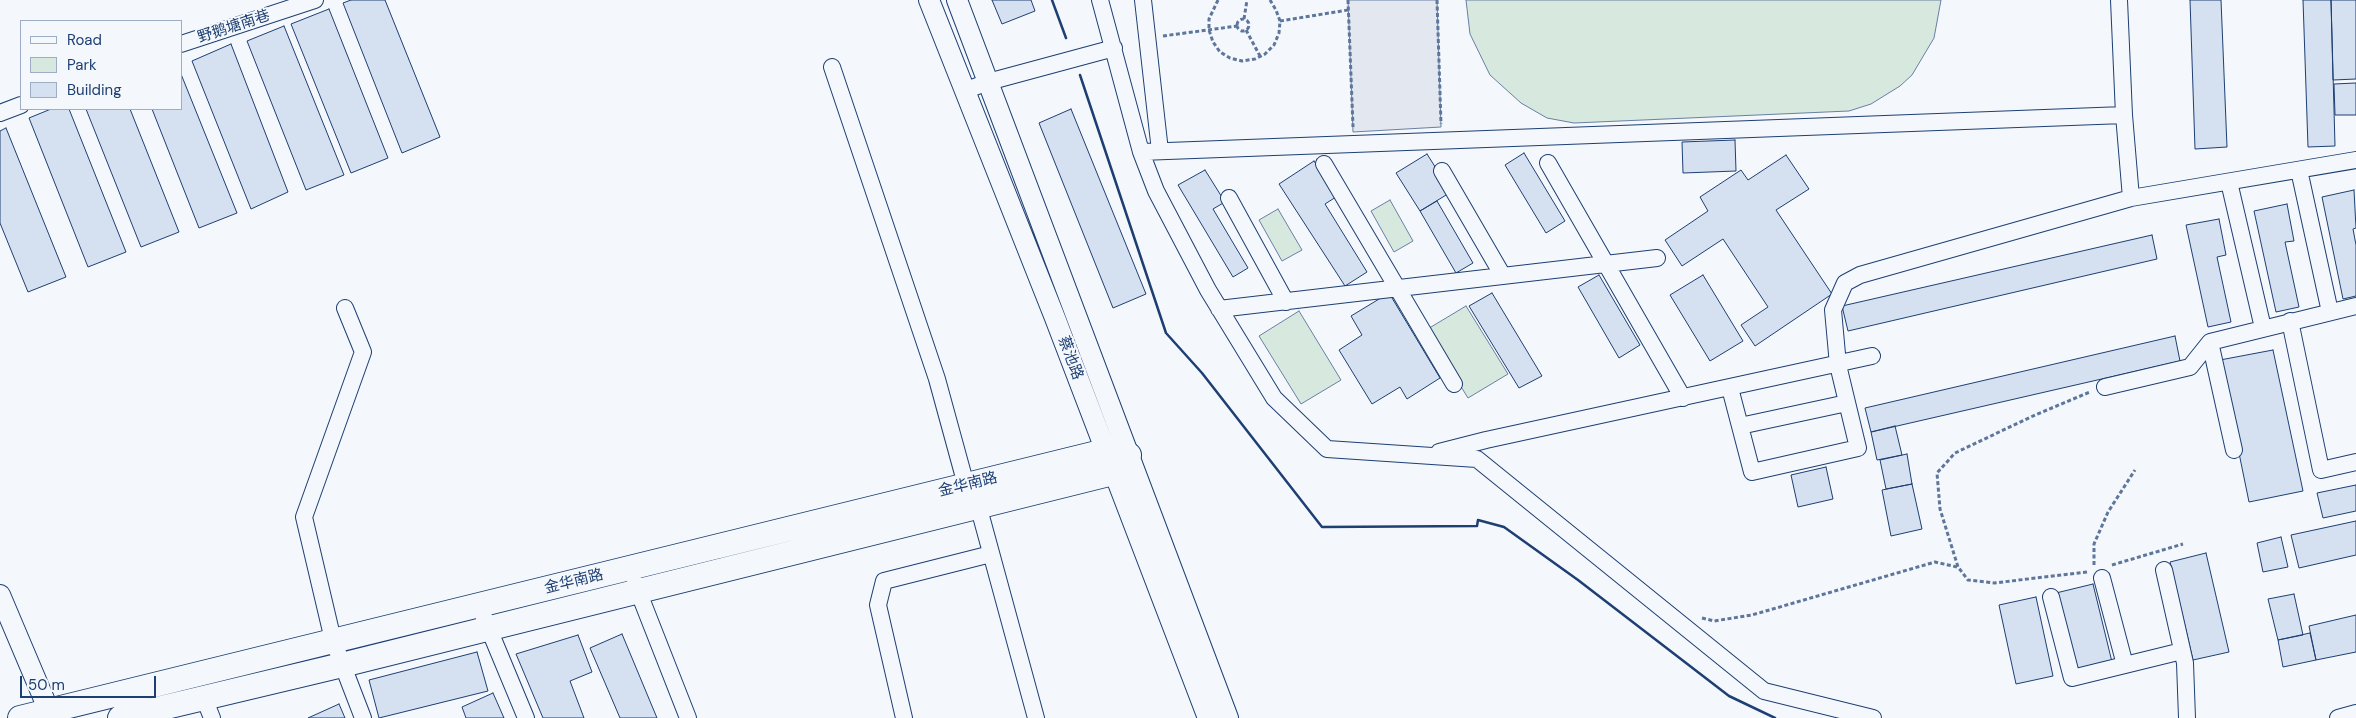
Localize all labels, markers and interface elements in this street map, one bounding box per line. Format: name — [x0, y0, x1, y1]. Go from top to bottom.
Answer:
street label: 野鹅塘南巷 — [196, 7, 272, 47]
legend — [20, 20, 182, 110]
text: Road — [67, 30, 102, 50]
text: Park — [67, 55, 97, 75]
text: Building — [67, 80, 122, 100]
street label: 蔡池路 — [1054, 334, 1086, 382]
street label: 金华南路 — [937, 469, 999, 501]
street label: 金华南路 — [543, 566, 605, 598]
scale bar — [22, 666, 159, 698]
text: 50 m — [28, 675, 65, 695]

